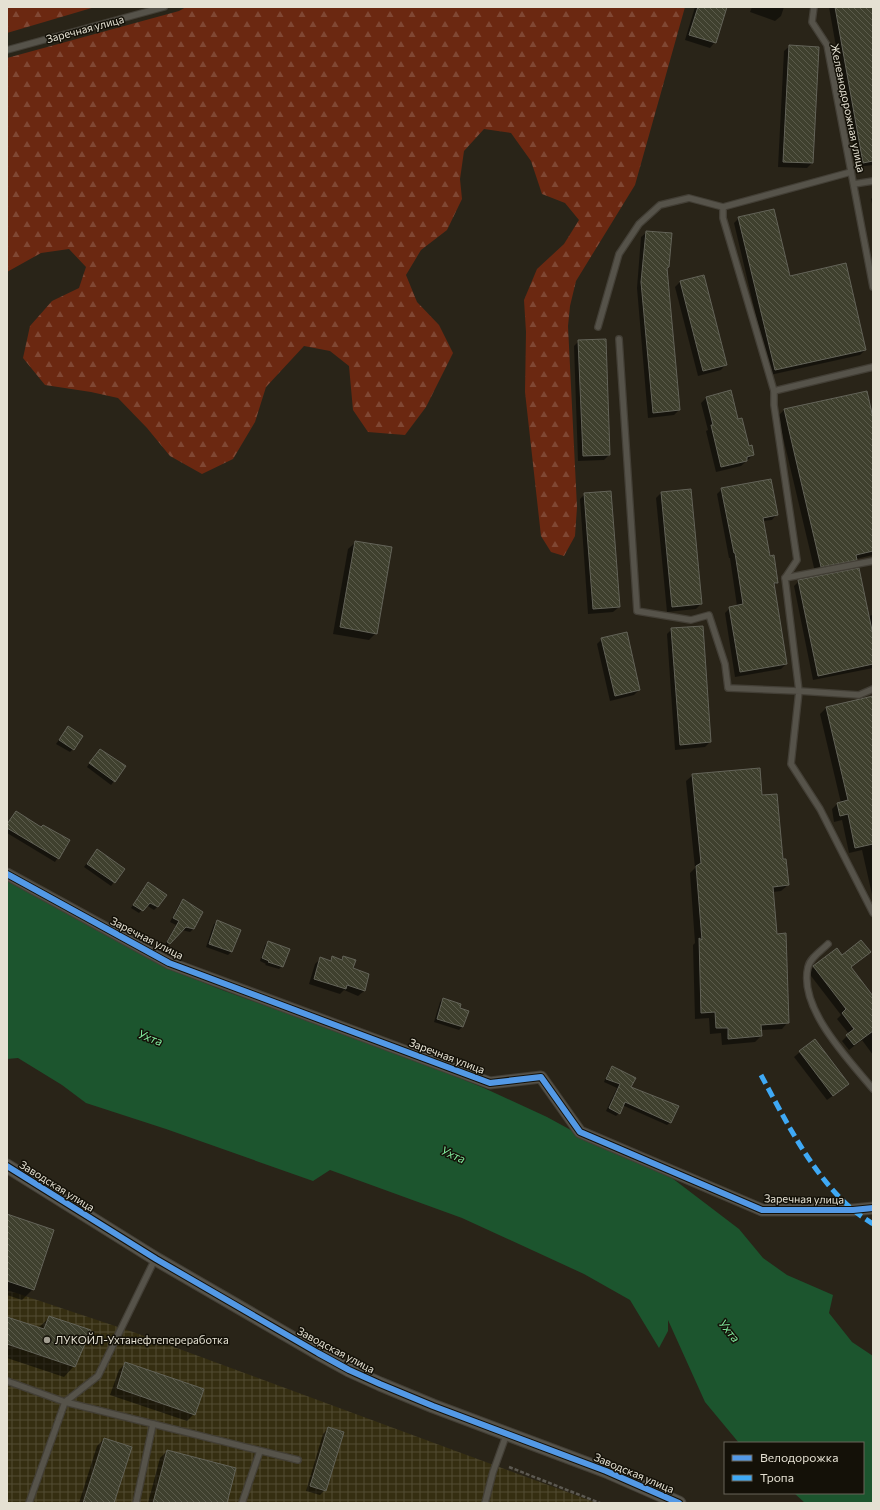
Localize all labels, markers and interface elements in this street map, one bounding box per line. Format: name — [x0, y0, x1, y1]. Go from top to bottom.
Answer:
street label: Заречная улица — [45, 12, 125, 45]
street label: Железнодорожная улица — [828, 42, 869, 174]
street label: Заречная улица — [109, 914, 186, 962]
water label: Ухта — [136, 1026, 165, 1048]
street label: Заречная улица — [407, 1035, 487, 1076]
water label: Ухта — [439, 1142, 468, 1166]
street label: Заводская улица — [17, 1157, 97, 1214]
street label: Заречная улица — [764, 1191, 844, 1206]
water label: Ухта — [716, 1316, 743, 1345]
street label: Заводская улица — [295, 1324, 377, 1375]
place label: ЛУКОЙЛ-Ухтанефтепереработка — [55, 1332, 229, 1346]
marker: ЛУКОЙЛ-Ухтанефтепереработка — [42, 1335, 52, 1345]
legend — [724, 1442, 864, 1494]
street label: Заводская улица — [592, 1450, 676, 1495]
text: Велодорожка — [760, 1450, 838, 1464]
text: Тропа — [760, 1470, 794, 1484]

